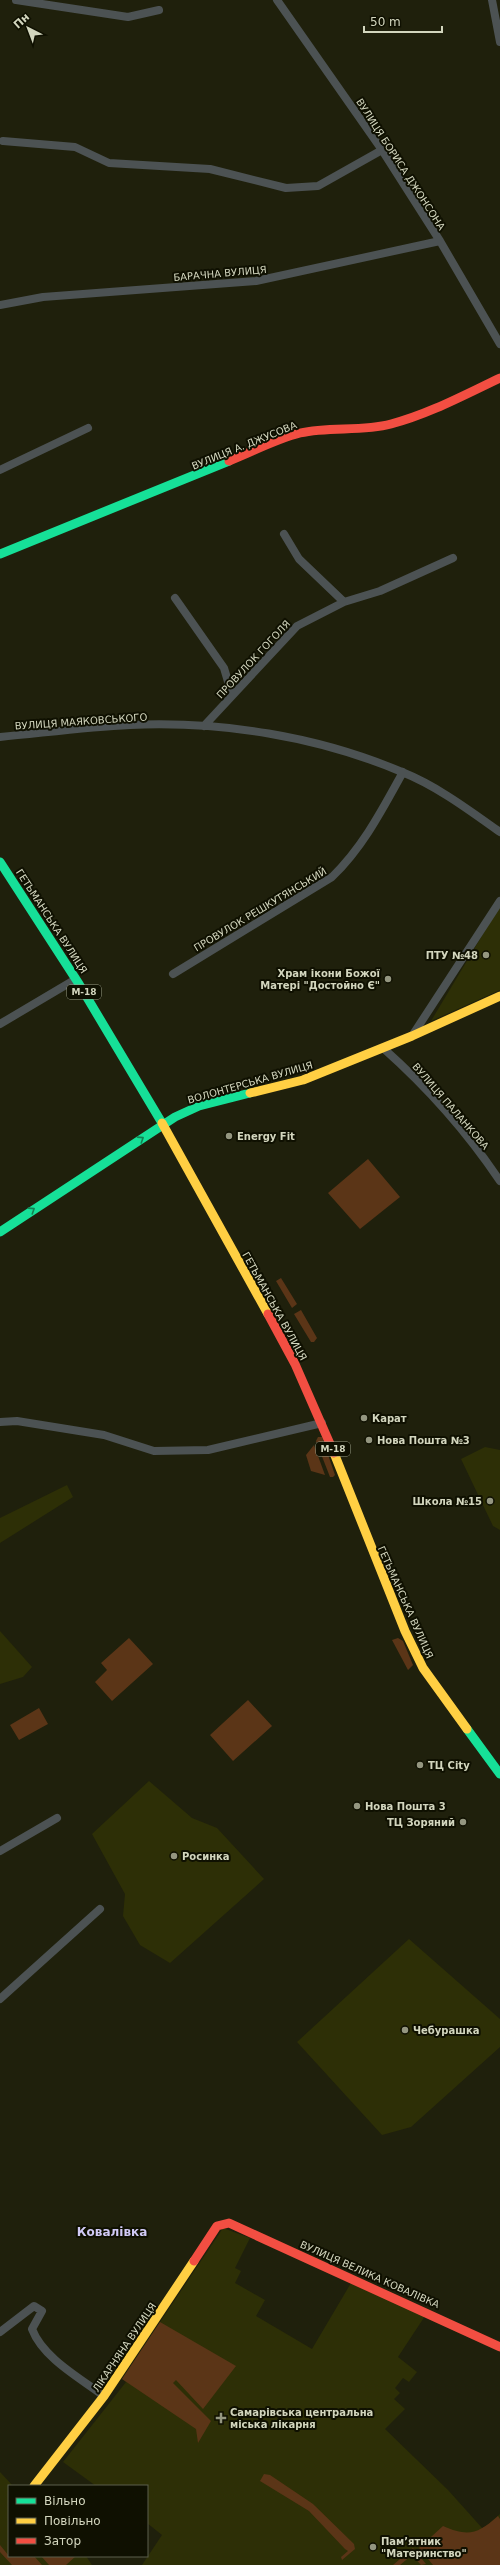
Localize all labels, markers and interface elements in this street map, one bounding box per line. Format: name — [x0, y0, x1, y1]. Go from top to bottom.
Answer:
north arrow — [8, 8, 48, 48]
scale bar — [364, 8, 442, 34]
text: Пн — [11, 10, 32, 31]
text: 50 m — [370, 15, 401, 29]
street label: ВУЛИЦЯ БОРИСА ДЖОНСОНА — [354, 97, 447, 232]
street label: БАРАЧНА ВУЛИЦЯ — [173, 264, 267, 283]
street label: ВУЛИЦЯ А. ДЖУСОВА — [190, 419, 298, 472]
street label: ПРОВУЛОК ГОГОЛЯ — [214, 618, 292, 701]
street label: ВУЛИЦЯ МАЯКОВСЬКОГО — [14, 711, 148, 732]
street label: ПРОВУЛОК РЕШКУТЯНСЬКИЙ — [191, 865, 329, 953]
street label: ГЕТЬМАНСЬКА ВУЛИЦЯ — [14, 867, 89, 975]
place label: ПТУ №48 — [426, 950, 478, 961]
marker: ПТУ №48 — [481, 950, 491, 960]
place label: Храм ікони Божої Матері "Достойно Є" — [260, 968, 381, 991]
marker: Храм ікони Божої Матері "Достойно Є" — [383, 974, 393, 984]
road number: М-18 — [67, 985, 101, 999]
street label: ВОЛОНТЕРСЬКА ВУЛИЦЯ — [186, 1059, 314, 1106]
street label: ВУЛИЦЯ ПАЛАНКОВА — [410, 1061, 491, 1152]
marker: Energy Fit — [224, 1131, 234, 1141]
place label: Energy Fit — [237, 1131, 295, 1142]
one-way arrow — [137, 1136, 144, 1144]
one-way arrow — [28, 1207, 35, 1215]
street label: ГЕТЬМАНСЬКА ВУЛИЦЯ — [240, 1250, 309, 1362]
marker: Карат — [359, 1413, 369, 1423]
place label: Карат — [372, 1413, 407, 1424]
marker: Нова Пошта №3 — [364, 1435, 374, 1445]
place label: Нова Пошта №3 — [377, 1435, 470, 1446]
road number: М-18 — [316, 1442, 350, 1456]
place label: Школа №15 — [412, 1496, 482, 1507]
marker: Школа №15 — [485, 1496, 495, 1506]
street label: ГЕТЬМАНСЬКА ВУЛИЦЯ — [376, 1544, 435, 1660]
marker: ТЦ City — [415, 1760, 425, 1770]
place label: ТЦ City — [428, 1760, 470, 1771]
marker: Нова Пошта 3 — [352, 1801, 362, 1811]
place label: Нова Пошта 3 — [365, 1801, 446, 1812]
place label: ТЦ Зоряний — [387, 1817, 455, 1828]
marker: ТЦ Зоряний — [458, 1817, 468, 1827]
marker: Росинка — [169, 1851, 179, 1861]
place label: Росинка — [182, 1851, 230, 1862]
marker: Чебурашка — [400, 2025, 410, 2035]
place label: Чебурашка — [413, 2025, 479, 2036]
district label: Ковалівка — [77, 2225, 147, 2239]
street label: ВУЛИЦЯ ВЕЛИКА КОВАЛІВКА — [299, 2239, 441, 2310]
street label: ЛІКАРНЯНА ВУЛИЦЯ — [90, 2301, 158, 2394]
place label: Самарівська центральна міська лікарня — [230, 2407, 373, 2430]
marker: Самарівська центральна міська лікарня — [215, 2412, 227, 2424]
legend — [8, 2485, 148, 2557]
text: Вільно — [44, 2494, 86, 2508]
text: Повільно — [44, 2514, 101, 2528]
text: Затор — [44, 2534, 81, 2548]
place label: Пам’ятник "Материнство" — [381, 2536, 467, 2559]
marker: Пам’ятник "Материнство" — [368, 2542, 378, 2552]

